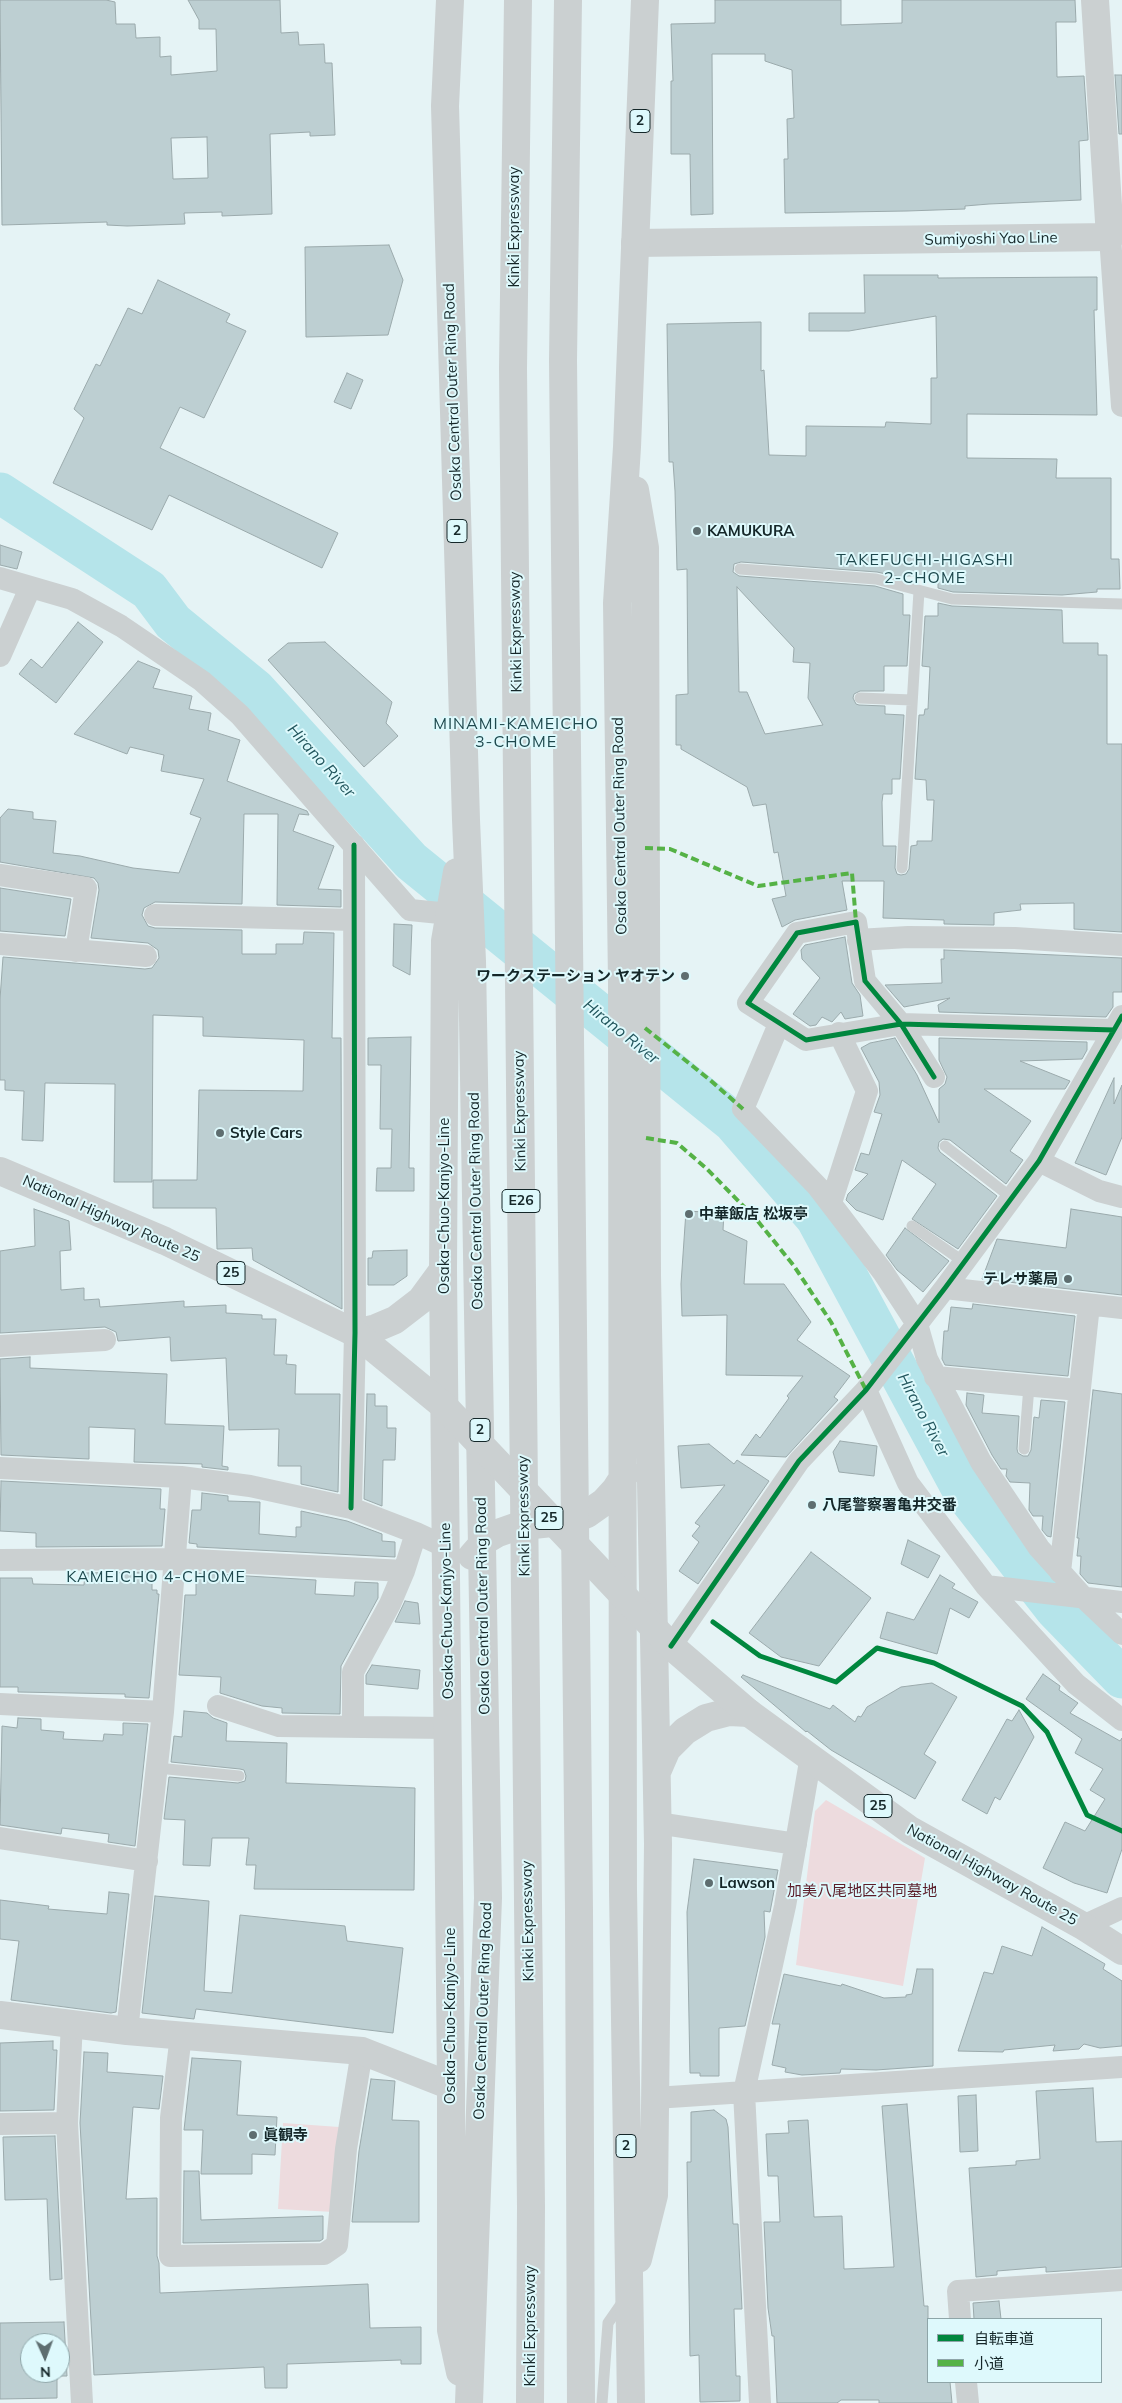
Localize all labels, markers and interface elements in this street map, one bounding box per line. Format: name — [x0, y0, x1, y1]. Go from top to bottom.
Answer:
road number: 2 — [630, 110, 650, 132]
street label: Kinki Expressway — [505, 167, 523, 287]
street label: Sumiyoshi Yao Line — [924, 229, 1058, 249]
street label: Osaka Central Outer Ring Road — [440, 283, 466, 501]
road number: 2 — [447, 520, 467, 542]
place label: KAMUKURA — [707, 522, 795, 540]
marker: KAMUKURA — [691, 525, 703, 537]
district label: TAKEFUCHI-HIGASHI 2-CHOME — [834, 550, 1016, 588]
street label: Kinki Expressway — [506, 571, 526, 693]
district label: MINAMI-KAMEICHO 3-CHOME — [431, 714, 601, 752]
street label: Osaka Central Outer Ring Road — [609, 717, 631, 935]
water label: Hirano River — [283, 720, 359, 802]
place label: ワークステーション ヤオテン — [476, 967, 675, 985]
marker: ワークステーション ヤオテン — [679, 970, 691, 982]
water label: Hirano River — [579, 996, 663, 1068]
street label: Kinki Expressway — [510, 1050, 530, 1172]
street label: Osaka Central Outer Ring Road — [465, 1092, 487, 1310]
street label: Osaka-Chuo-Kanjyo-Line — [435, 1118, 453, 1294]
place label: Style Cars — [230, 1124, 302, 1142]
marker: Style Cars — [214, 1127, 226, 1139]
street label: National Highway Route 25 — [20, 1172, 202, 1266]
road number: E26 — [502, 1190, 540, 1212]
place label: 中華飯店 松坂亭 — [699, 1205, 808, 1223]
marker: 中華飯店 松坂亭 — [683, 1208, 695, 1220]
road number: 25 — [217, 1262, 245, 1284]
place label: テレサ薬局 — [983, 1270, 1058, 1288]
marker: テレサ薬局 — [1062, 1273, 1074, 1285]
water label: Hirano River — [893, 1370, 953, 1460]
road number: 2 — [470, 1418, 490, 1442]
street label: Kinki Expressway — [514, 1455, 534, 1577]
place label: 八尾警察署亀井交番 — [822, 1496, 957, 1514]
street label: Osaka Central Outer Ring Road — [472, 1497, 494, 1715]
marker: 八尾警察署亀井交番 — [806, 1499, 818, 1511]
road number: 25 — [535, 1506, 563, 1530]
street label: Osaka-Chuo-Kanjyo-Line — [436, 1523, 458, 1699]
district label: KAMEICHO 4-CHOME — [64, 1567, 248, 1587]
road number: 25 — [864, 1794, 892, 1818]
street label: National Highway Route 25 — [904, 1821, 1080, 1929]
street label: Kinki Expressway — [518, 1860, 538, 1982]
place label: Lawson — [719, 1874, 775, 1892]
marker: Lawson — [703, 1877, 715, 1889]
park label: 加美八尾地区共同墓地 — [787, 1882, 937, 1900]
street label: Osaka Central Outer Ring Road — [470, 1902, 496, 2120]
street label: Osaka-Chuo-Kanjyo-Line — [441, 1928, 459, 2104]
place label: 眞観寺 — [263, 2126, 308, 2144]
marker: 眞観寺 — [247, 2129, 259, 2141]
road number: 2 — [616, 2134, 636, 2158]
street label: Kinki Expressway — [521, 2266, 539, 2386]
legend — [927, 2318, 1102, 2383]
text: 自転車道 — [974, 2329, 1034, 2348]
north arrow — [20, 2333, 70, 2383]
text: 小道 — [974, 2354, 1004, 2373]
text: N — [40, 2363, 51, 2381]

